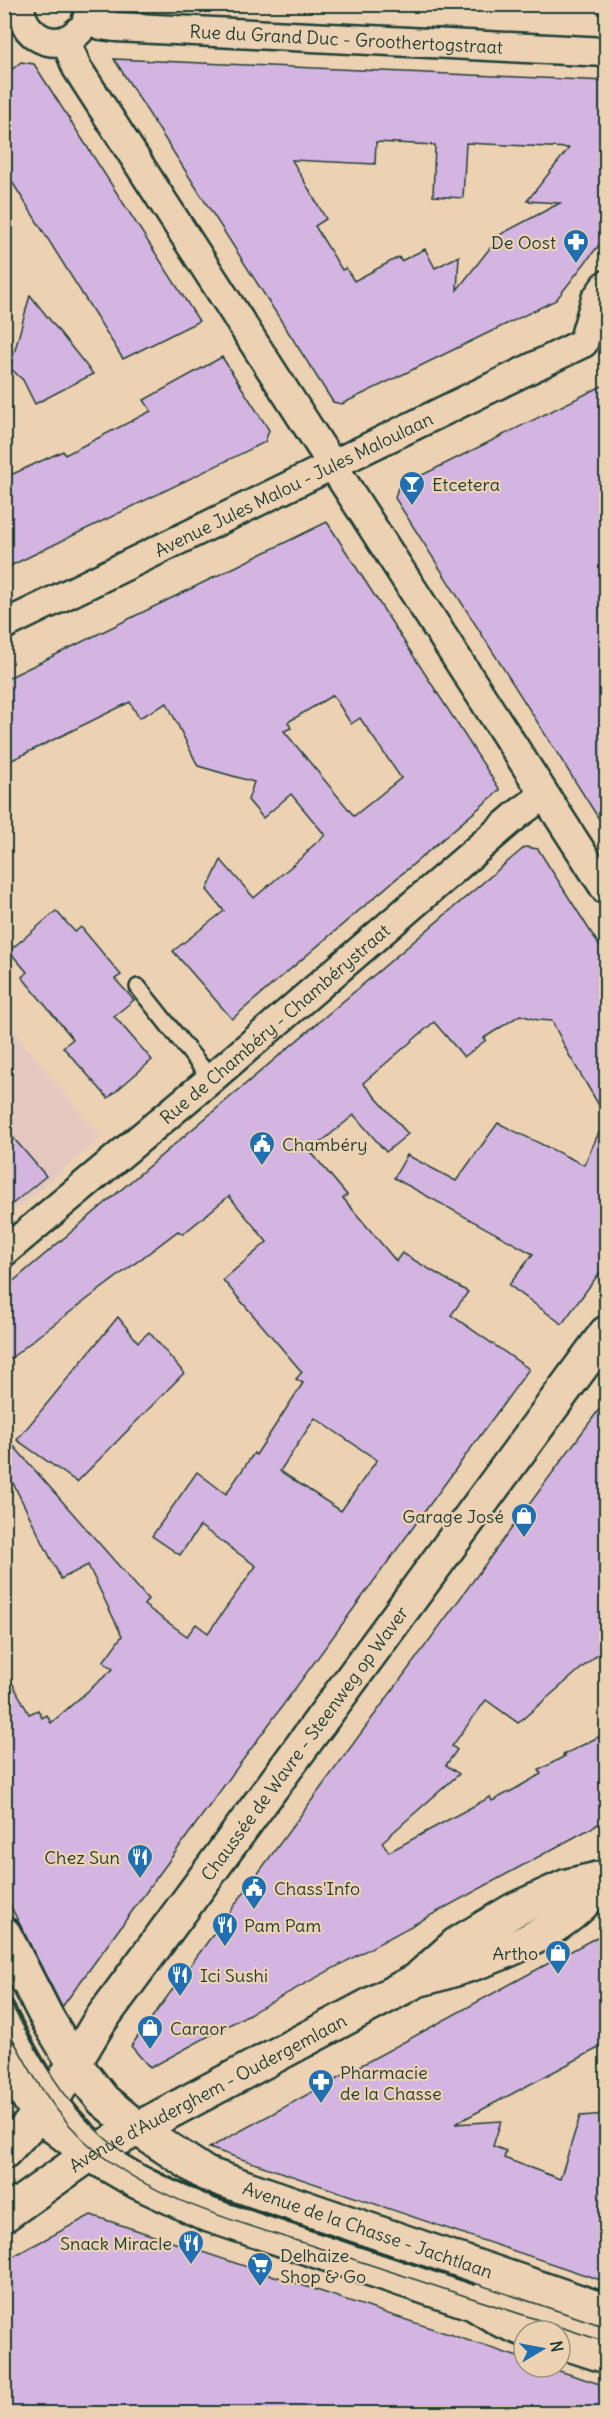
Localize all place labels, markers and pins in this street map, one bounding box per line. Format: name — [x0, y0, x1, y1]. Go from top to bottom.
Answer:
pharmacy icon: De Oost — [561, 227, 591, 265]
place label: De Oost — [491, 231, 556, 254]
bar icon: Etcetera — [397, 469, 427, 507]
place label: Etcetera — [432, 473, 500, 496]
public building icon: Chambéry — [247, 1129, 277, 1167]
place label: Chambéry — [282, 1133, 368, 1156]
shop icon: Garage José — [509, 1501, 539, 1539]
place label: Garage José — [402, 1505, 504, 1528]
restaurant icon: Chez Sun — [125, 1842, 155, 1880]
place label: Chez Sun — [44, 1846, 120, 1869]
public building icon: Chass'Info — [239, 1873, 269, 1911]
place label: Chass'Info — [274, 1877, 360, 1900]
restaurant icon: Pam Pam — [210, 1910, 240, 1948]
place label: Pam Pam — [244, 1914, 321, 1937]
shop icon: Artho — [543, 1938, 573, 1976]
place label: Artho — [493, 1942, 538, 1965]
restaurant icon: Ici Sushi — [165, 1960, 195, 1998]
place label: Ici Sushi — [200, 1964, 268, 1987]
shop icon: Caraor — [135, 2013, 165, 2051]
place label: Caraor — [170, 2017, 227, 2040]
place label: Pharmacie de la Chasse — [340, 2061, 442, 2105]
pharmacy icon: Pharmacie de la Chasse — [306, 2067, 336, 2105]
restaurant icon: Snack Miracle — [176, 2228, 206, 2266]
place label: Snack Miracle — [60, 2232, 172, 2255]
place label: Delhaize Shop & Go — [280, 2244, 366, 2288]
supermarket icon: Delhaize Shop & Go — [245, 2250, 275, 2288]

